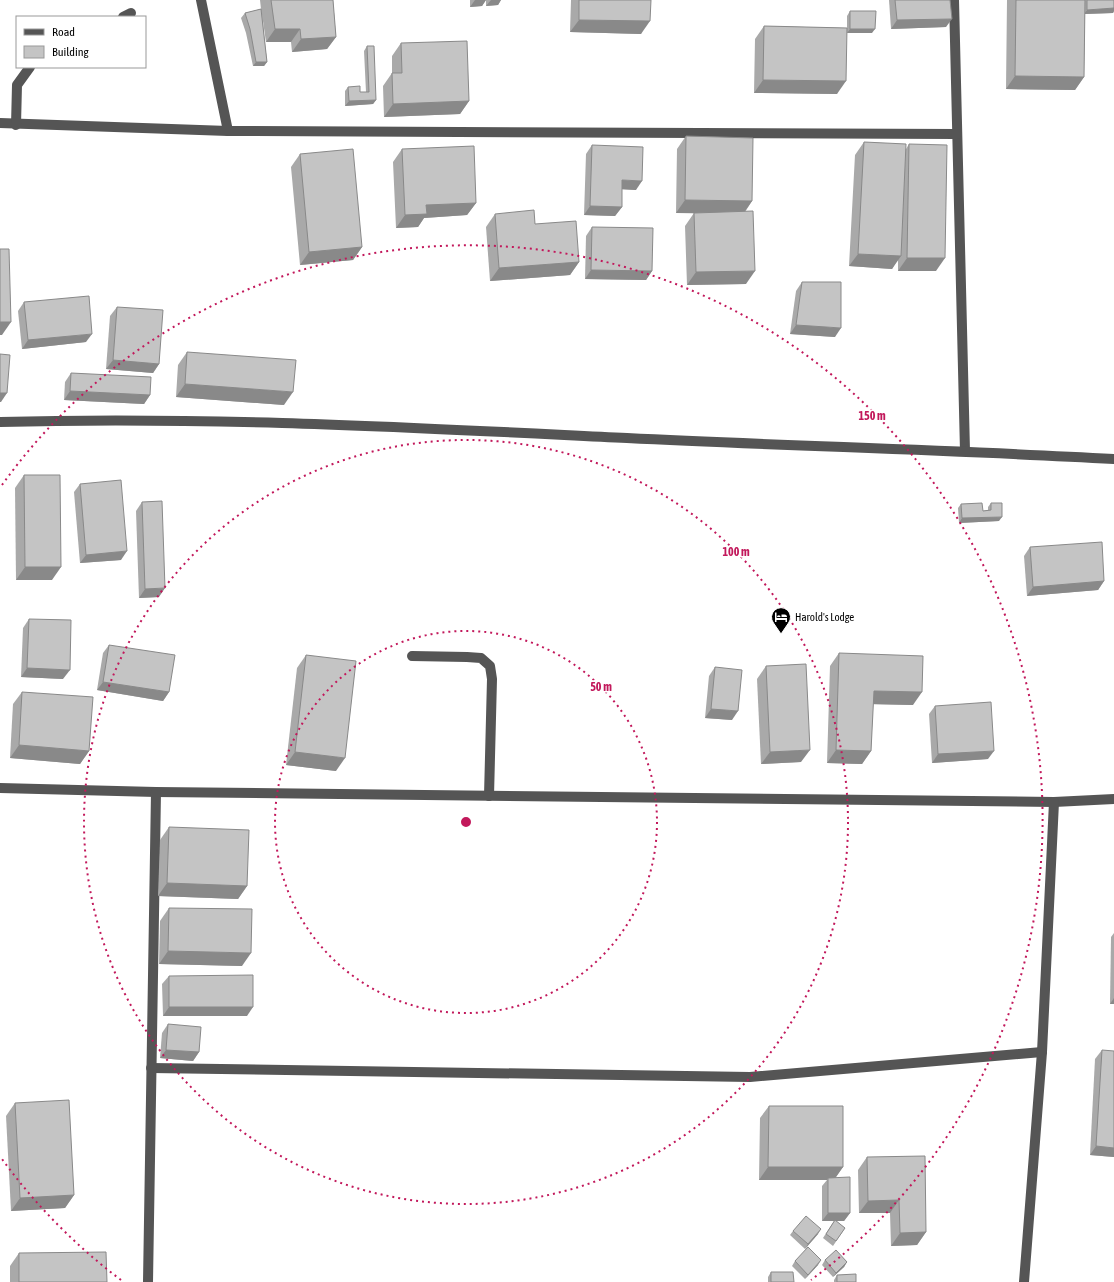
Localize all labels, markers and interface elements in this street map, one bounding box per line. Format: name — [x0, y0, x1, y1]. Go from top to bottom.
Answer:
legend — [16, 16, 146, 68]
text: Road — [52, 25, 75, 39]
text: Building — [52, 45, 90, 59]
text: 150 m — [858, 409, 886, 423]
text: 100 m — [722, 545, 750, 559]
hotel icon: Harold's Lodge — [770, 606, 792, 634]
place label: Harold's Lodge — [795, 611, 854, 623]
text: 50 m — [590, 680, 612, 694]
centre of rings — [459, 815, 473, 829]

